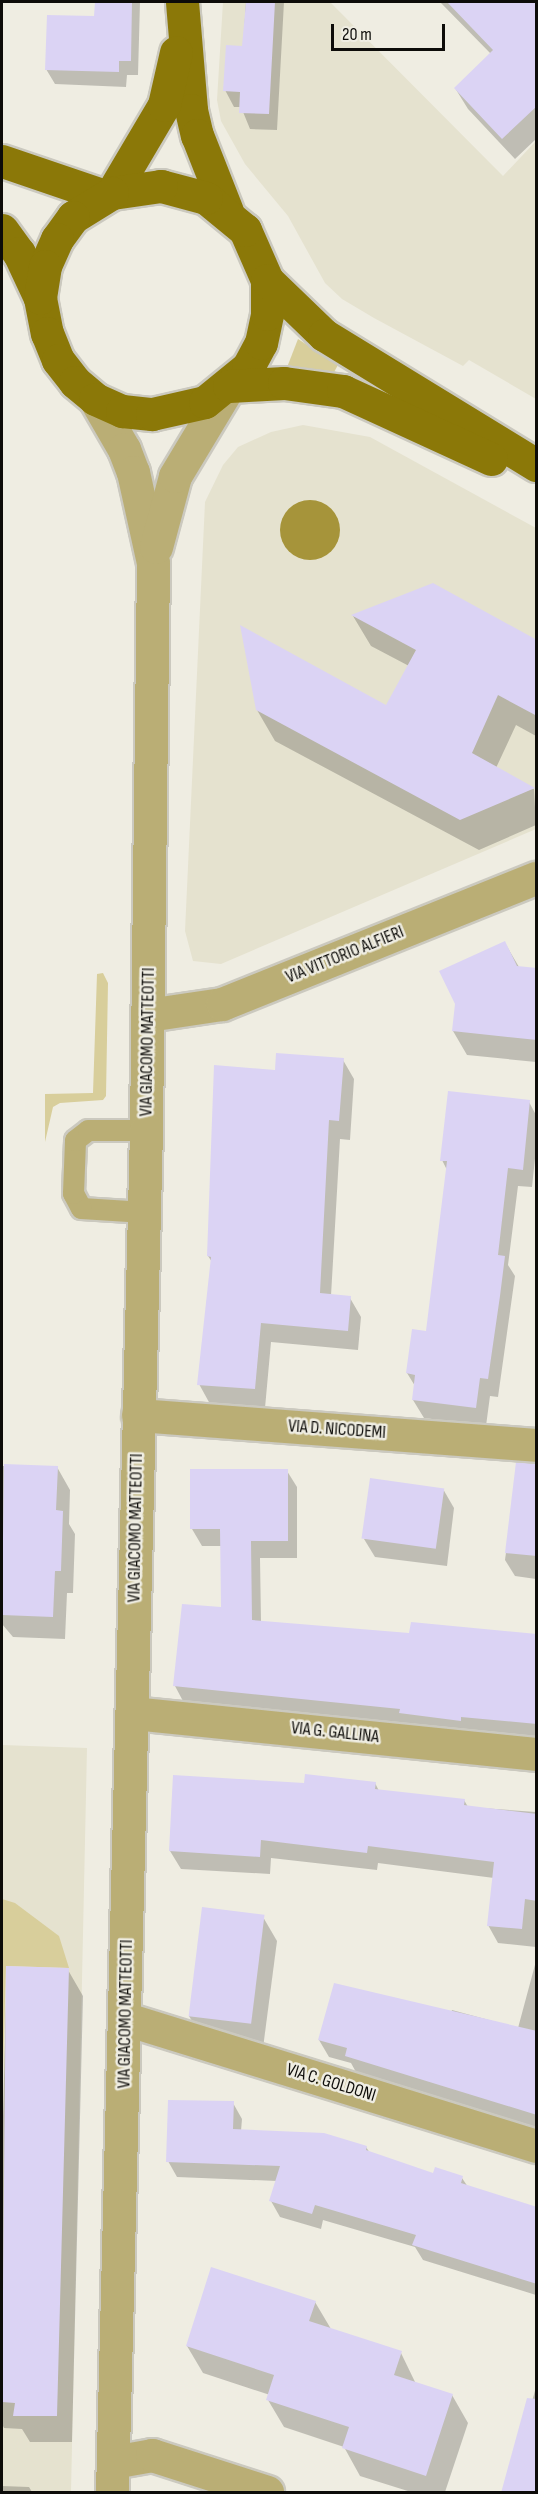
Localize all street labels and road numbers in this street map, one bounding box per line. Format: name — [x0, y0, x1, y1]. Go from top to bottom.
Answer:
street label: VIA VITTORIO ALFIERI — [283, 921, 407, 989]
street label: VIA GIACOMO MATTEOTTI — [136, 967, 160, 1117]
street label: VIA D. NICODEMI — [287, 1416, 387, 1444]
street label: VIA GIACOMO MATTEOTTI — [124, 1453, 148, 1603]
street label: VIA G. GALLINA — [290, 1718, 380, 1748]
street label: VIA GIACOMO MATTEOTTI — [114, 1939, 138, 2089]
street label: VIA C. GOLDONI — [284, 2059, 378, 2107]

